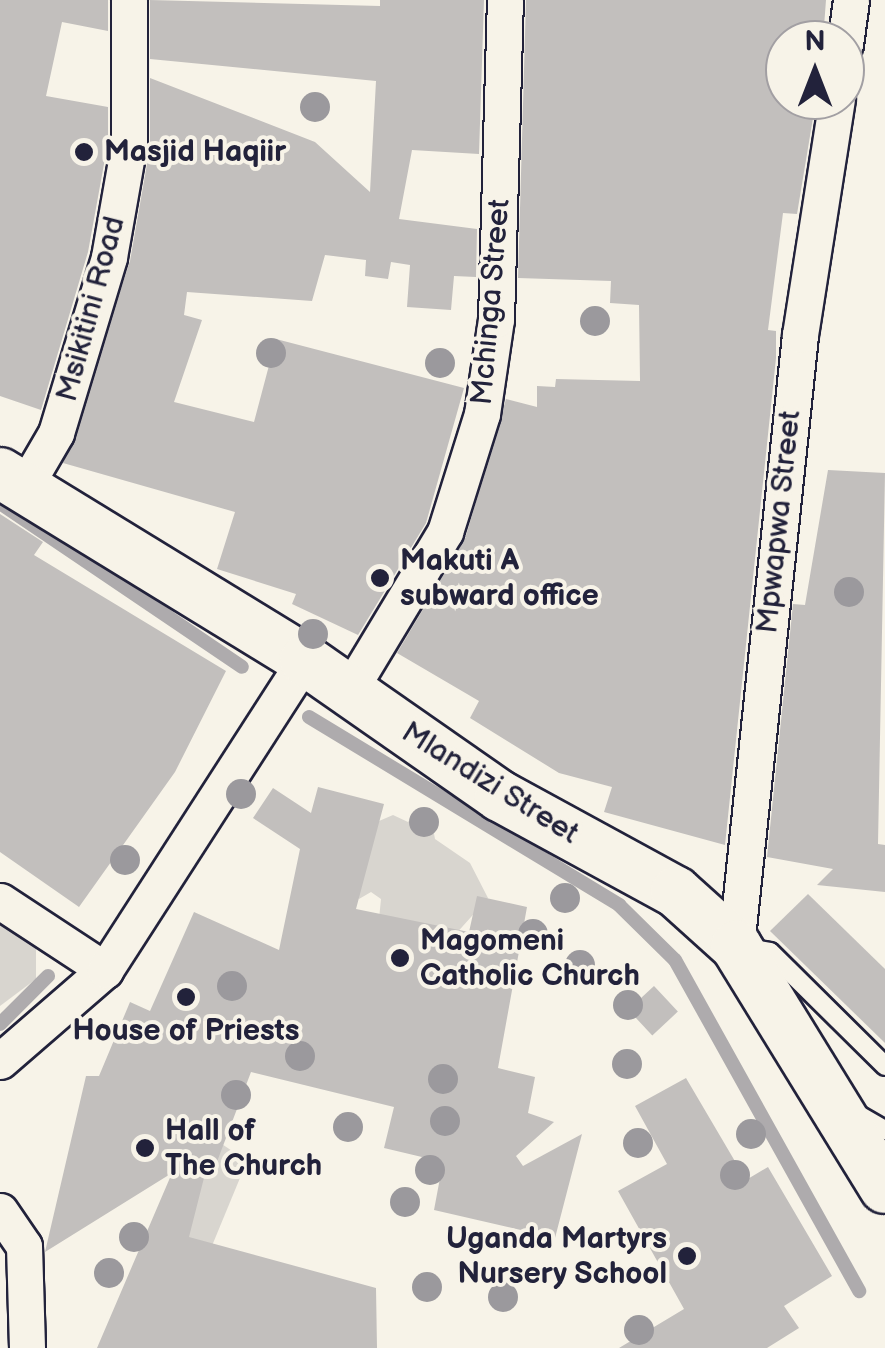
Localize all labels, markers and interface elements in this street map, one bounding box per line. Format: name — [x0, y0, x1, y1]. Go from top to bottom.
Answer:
north arrow — [765, 20, 865, 120]
text: N — [804, 25, 826, 58]
place label: Masjid Haqiir — [104, 134, 286, 170]
marker: Masjid Haqiir — [73, 141, 95, 163]
street label: Mchinga Street — [464, 197, 518, 407]
street label: Msikitini Road — [49, 212, 133, 406]
street label: Mpwapwa Street — [749, 408, 809, 636]
place label: Makuti A subward office — [400, 543, 599, 614]
marker: Makuti A subward office — [369, 567, 391, 589]
street label: Mlandizi Street — [395, 714, 585, 852]
place label: Magomeni Catholic Church — [420, 923, 640, 994]
marker: Magomeni Catholic Church — [389, 947, 411, 969]
marker: House of Priests — [175, 986, 197, 1008]
place label: House of Priests — [72, 1013, 300, 1049]
place label: Hall of The Church — [165, 1113, 322, 1184]
marker: Hall of The Church — [134, 1137, 156, 1159]
place label: Uganda Martyrs Nursery School — [446, 1221, 667, 1292]
marker: Uganda Martyrs Nursery School — [676, 1245, 698, 1267]

